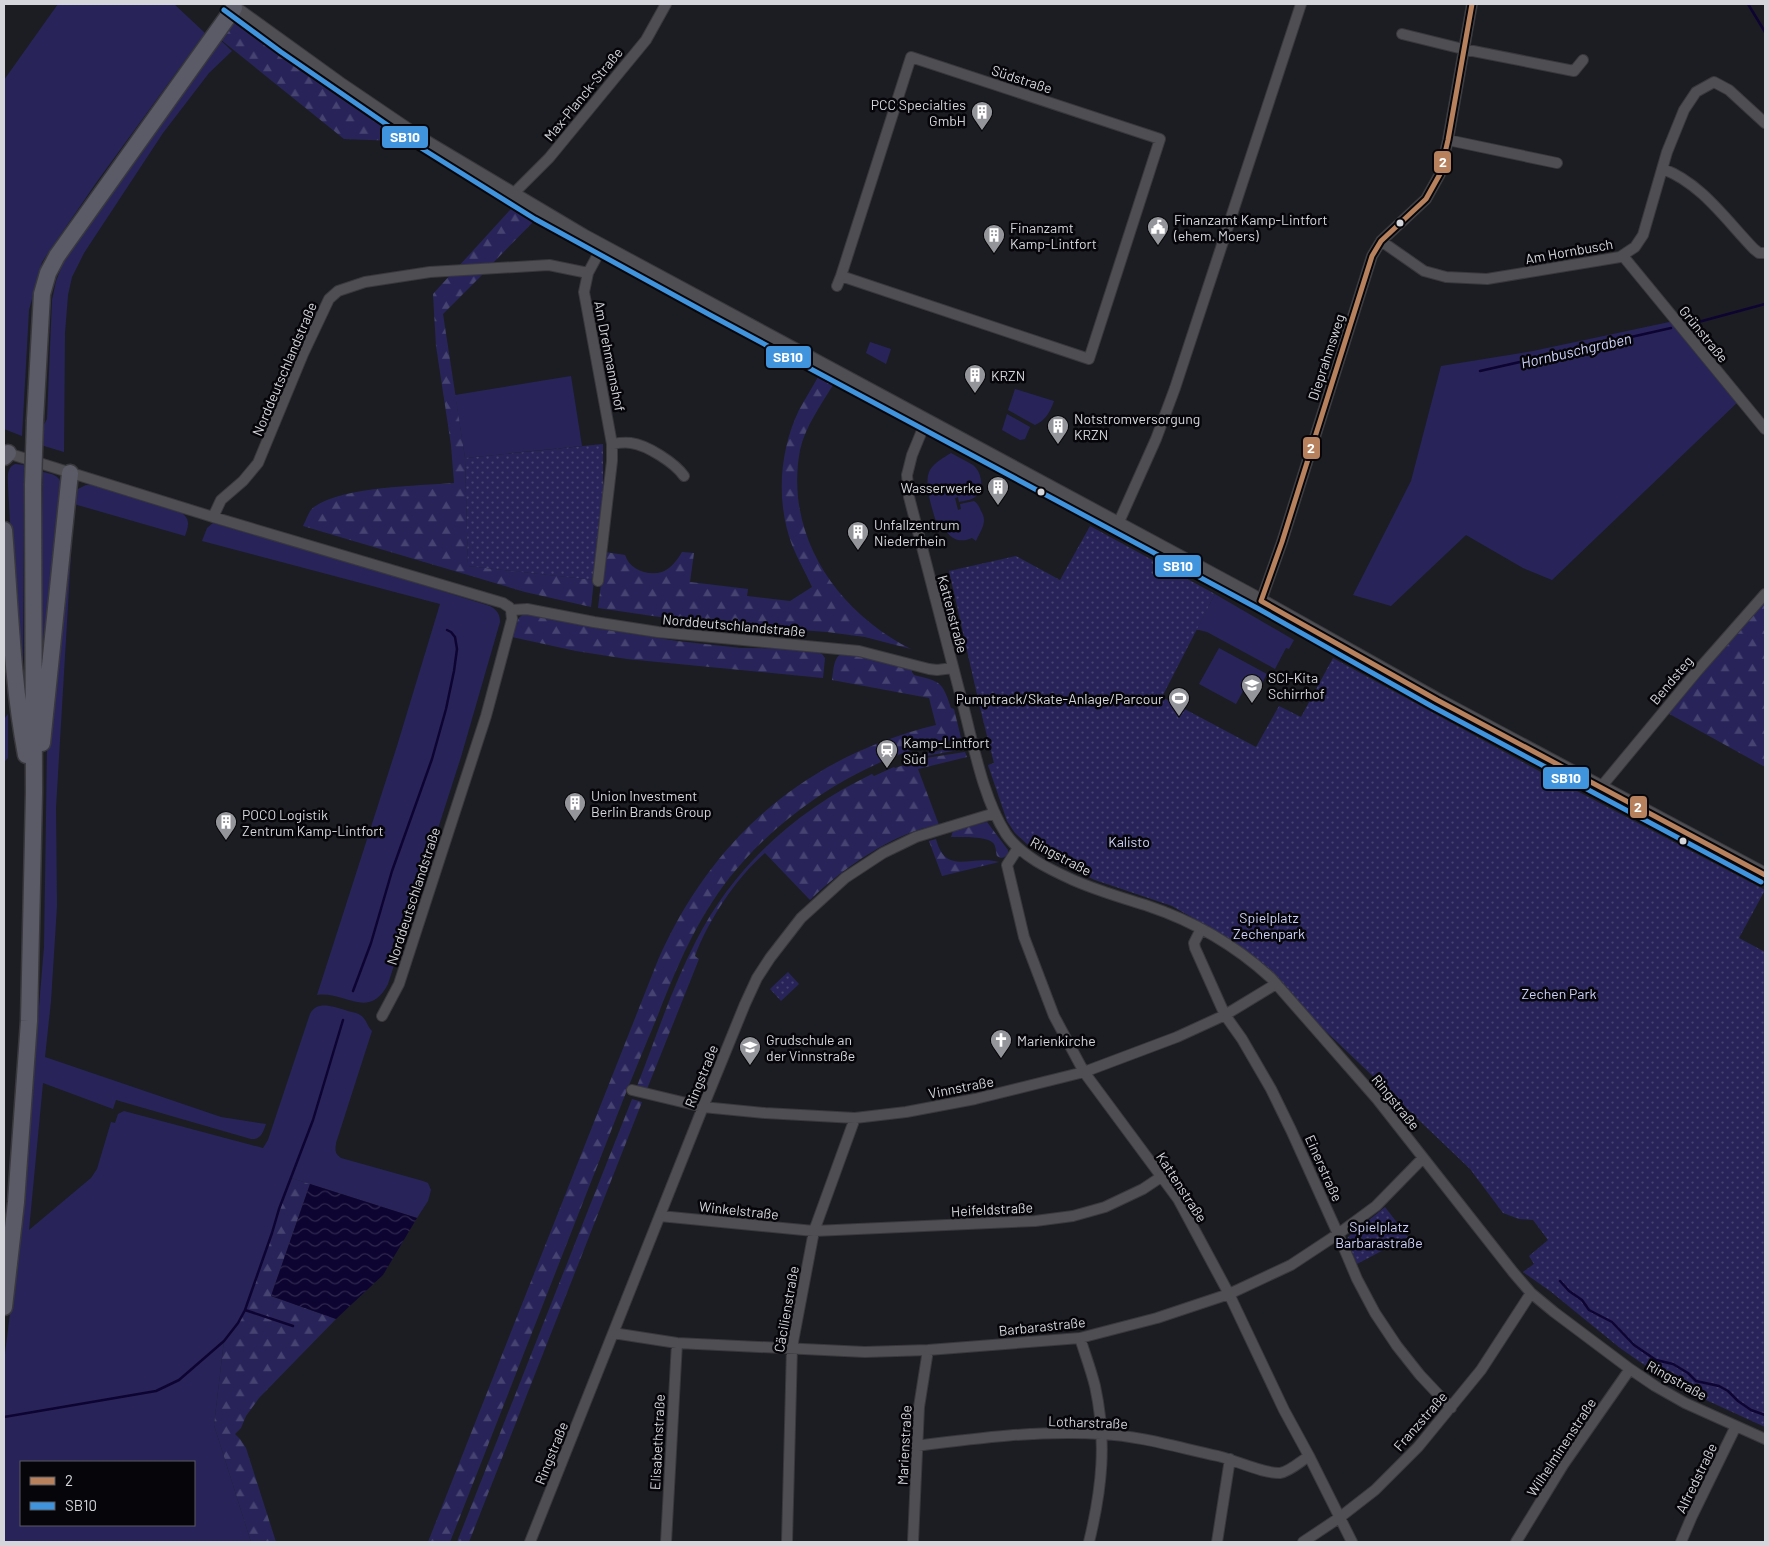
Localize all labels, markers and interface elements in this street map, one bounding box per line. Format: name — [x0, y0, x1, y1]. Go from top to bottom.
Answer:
street label: Max-Planck-Straße — [540, 44, 626, 144]
street label: Südstraße — [990, 61, 1054, 97]
place label: PCC Specialties GmbH — [871, 96, 966, 129]
building icon: PCC Specialties GmbH — [970, 100, 994, 131]
line badge: SB10 — [381, 125, 429, 149]
text: SB10 — [390, 128, 420, 145]
line badge: 2 — [1433, 150, 1452, 174]
text: 2 — [1439, 153, 1447, 170]
place label: Finanzamt Kamp-Lintfort (ehem. Moers) — [1173, 211, 1328, 244]
public building icon: Finanzamt Kamp-Lintfort (ehem. Moers) — [1146, 215, 1170, 246]
unlabelled marker — [1395, 218, 1405, 228]
place label: Finanzamt Kamp-Lintfort — [1010, 219, 1097, 252]
building icon: Finanzamt Kamp-Lintfort — [982, 223, 1006, 254]
street label: Am Hornbusch — [1524, 235, 1614, 267]
street label: Norddeutschlandstraße — [248, 299, 320, 439]
street label: Am Drehmannshof — [591, 299, 629, 413]
street label: Grünstraße — [1676, 302, 1732, 366]
street label: Dieprahmsweg — [1304, 312, 1348, 402]
water label: Hornbuschgraben — [1519, 328, 1633, 371]
line badge: SB10 — [765, 345, 812, 369]
text: SB10 — [773, 348, 803, 365]
building icon: KRZN — [963, 363, 987, 394]
place label: KRZN — [991, 367, 1025, 384]
place label: Notstromversorgung KRZN — [1074, 410, 1200, 443]
building icon: Notstromversorgung KRZN — [1046, 414, 1070, 445]
line badge: 2 — [1302, 436, 1321, 460]
text: 2 — [1307, 439, 1315, 456]
building icon: Wasserwerke — [986, 475, 1010, 506]
place label: Wasserwerke — [900, 479, 982, 496]
unlabelled marker — [1036, 487, 1046, 497]
place label: Unfallzentrum Niederrhein — [874, 516, 959, 549]
building icon: Unfallzentrum Niederrhein — [846, 520, 870, 551]
line badge: SB10 — [1154, 554, 1202, 578]
text: SB10 — [1163, 557, 1193, 574]
street label: Kattenstraße — [934, 573, 972, 655]
street label: Norddeutschlandstraße — [662, 610, 806, 640]
street label: Bendsteg — [1646, 652, 1696, 708]
place label: SCI-Kita Schirrhof — [1268, 669, 1325, 702]
school or university icon: SCI-Kita Schirrhof — [1240, 673, 1264, 704]
sports icon: Pumptrack/Skate-Anlage/Parcour — [1167, 686, 1191, 717]
place label: Pumptrack/Skate-Anlage/Parcour — [956, 690, 1163, 707]
place label: Kamp-Lintfort Süd — [903, 734, 990, 767]
station icon: Kamp-Lintfort Süd — [875, 738, 899, 769]
line badge: SB10 — [1542, 766, 1590, 790]
text: SB10 — [1551, 769, 1581, 786]
place label: Union Investment Berlin Brands Group — [591, 787, 712, 820]
building icon: Union Investment Berlin Brands Group — [563, 791, 587, 822]
line badge: 2 — [1629, 795, 1648, 819]
text: 2 — [1634, 798, 1642, 815]
place label: POCO Logistik Zentrum Kamp-Lintfort — [242, 806, 384, 839]
building icon: POCO Logistik Zentrum Kamp-Lintfort — [214, 810, 238, 841]
street label: Norddeutschlandstraße — [383, 825, 443, 967]
street label: Ringstraße — [1028, 833, 1094, 879]
park label: Kalisto — [1108, 833, 1150, 850]
unlabelled marker — [1678, 836, 1688, 846]
park label: Spielplatz Zechenpark — [1233, 909, 1305, 942]
park label: Zechen Park — [1521, 985, 1597, 1002]
church icon: Marienkirche — [989, 1028, 1013, 1059]
place label: Grudschule an der Vinnstraße — [766, 1031, 855, 1064]
place label: Marienkirche — [1017, 1032, 1096, 1049]
school or university icon: Grudschule an der Vinnstraße — [738, 1035, 762, 1066]
street label: Ringstraße — [681, 1042, 721, 1110]
street label: Ringstraße — [1369, 1071, 1423, 1133]
street label: Vinnstraße — [927, 1072, 995, 1102]
street label: Einerstraße — [1302, 1132, 1346, 1204]
street label: Kattenstraße — [1153, 1149, 1211, 1225]
street label: Winkelstraße — [698, 1197, 780, 1223]
street label: Heifeldstraße — [951, 1198, 1033, 1220]
park label: Spielplatz Barbarastraße — [1335, 1218, 1423, 1251]
street label: Cäcilienstraße — [770, 1264, 802, 1354]
street label: Barbarastraße — [998, 1313, 1086, 1339]
street label: Ringstraße — [1644, 1356, 1710, 1404]
street label: Franzstraße — [1390, 1388, 1450, 1454]
street label: Elisabethstraße — [646, 1394, 668, 1490]
street label: Wilhelminenstraße — [1523, 1395, 1599, 1499]
street label: Marienstraße — [893, 1405, 915, 1485]
street label: Lotharstraße — [1048, 1412, 1128, 1432]
street label: Ringstraße — [531, 1419, 571, 1487]
street label: Alfredstraße — [1672, 1440, 1720, 1516]
legend — [20, 1461, 195, 1526]
text: 2 — [65, 1471, 73, 1489]
text: SB10 — [65, 1496, 97, 1514]

